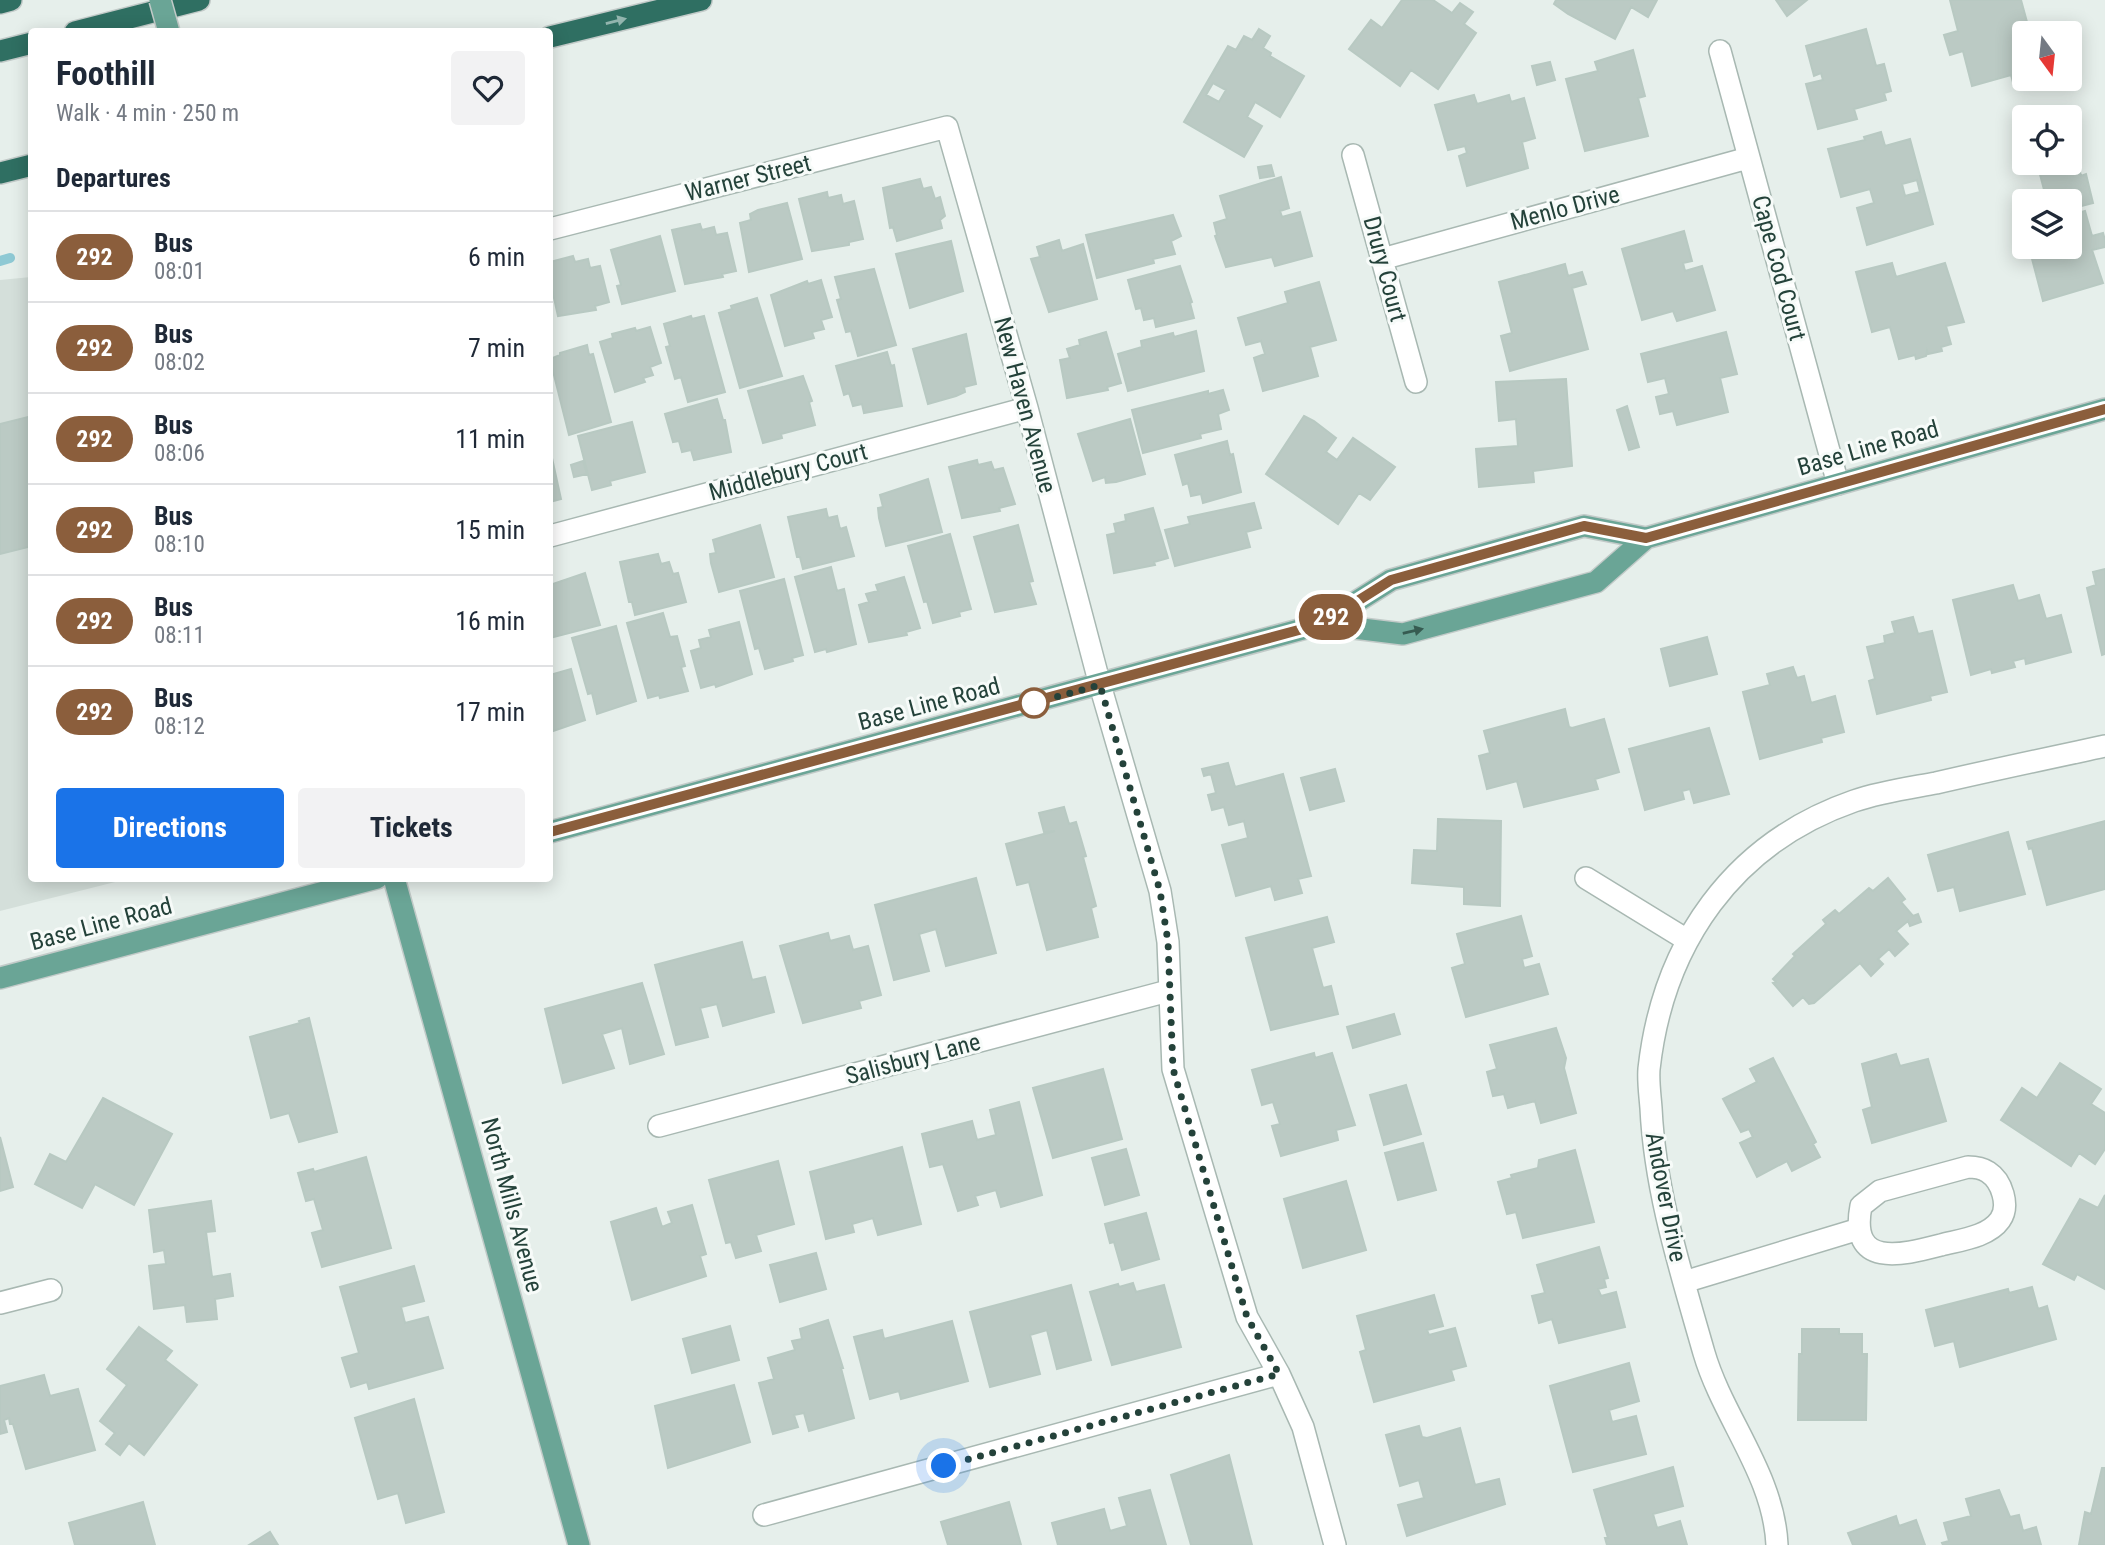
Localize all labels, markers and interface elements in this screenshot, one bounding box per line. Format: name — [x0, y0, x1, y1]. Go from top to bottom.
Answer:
one-way arrow — [605, 15, 627, 26]
north arrow — [2012, 21, 2082, 91]
map controls — [2012, 21, 2082, 259]
button: heart — [451, 51, 525, 125]
text: Foothill — [56, 54, 156, 93]
text: Walk · 4 min · 250 m — [56, 100, 239, 127]
button: locate — [2012, 105, 2082, 175]
street label: Warner Street — [682, 149, 814, 207]
text: Departures — [56, 163, 171, 193]
street label: Menlo Drive — [1507, 180, 1623, 236]
button: layers — [2012, 189, 2082, 259]
street label: Cape Cod Court — [1746, 192, 1812, 344]
street label: Drury Court — [1358, 213, 1412, 325]
text: Bus — [154, 228, 193, 258]
text: 6 min — [468, 242, 525, 272]
text: 292 — [76, 243, 113, 271]
text: 08:01 — [154, 258, 205, 285]
street label: New Haven Avenue — [988, 314, 1062, 496]
text: Bus — [154, 319, 193, 349]
text: 7 min — [468, 333, 525, 363]
text: 292 — [76, 334, 113, 362]
text: 08:02 — [154, 349, 205, 376]
text: Bus — [154, 410, 193, 440]
street label: Base Line Road — [1794, 414, 1942, 482]
text: 11 min — [455, 424, 525, 454]
text: 292 — [76, 425, 113, 453]
street label: Middlebury Court — [706, 437, 870, 507]
text: 08:06 — [154, 440, 205, 467]
text: Bus — [154, 501, 193, 531]
text: 15 min — [455, 515, 525, 545]
text: 292 — [76, 516, 113, 544]
text: 08:10 — [154, 531, 205, 558]
text: Bus — [154, 592, 193, 622]
line badge: 292 — [1291, 594, 1371, 640]
text: 292 — [1313, 603, 1349, 631]
text: 16 min — [455, 606, 525, 636]
text: 292 — [76, 607, 113, 635]
text: 08:11 — [154, 622, 205, 649]
one-way arrow — [1402, 625, 1424, 636]
street label: Base Line Road — [855, 672, 1003, 736]
text: Bus — [154, 683, 193, 713]
unlabelled marker — [1019, 688, 1049, 718]
text: 17 min — [455, 697, 525, 727]
text: 292 — [76, 698, 113, 726]
text: 08:12 — [154, 713, 205, 740]
button: Directions — [56, 788, 284, 868]
button: Tickets — [298, 788, 525, 868]
street label: Base Line Road — [27, 892, 175, 956]
street label: Salisbury Lane — [843, 1028, 983, 1090]
street label: North Mills Avenue — [475, 1115, 549, 1295]
street label: Andover Drive — [1640, 1130, 1692, 1264]
your location — [926, 1448, 961, 1483]

